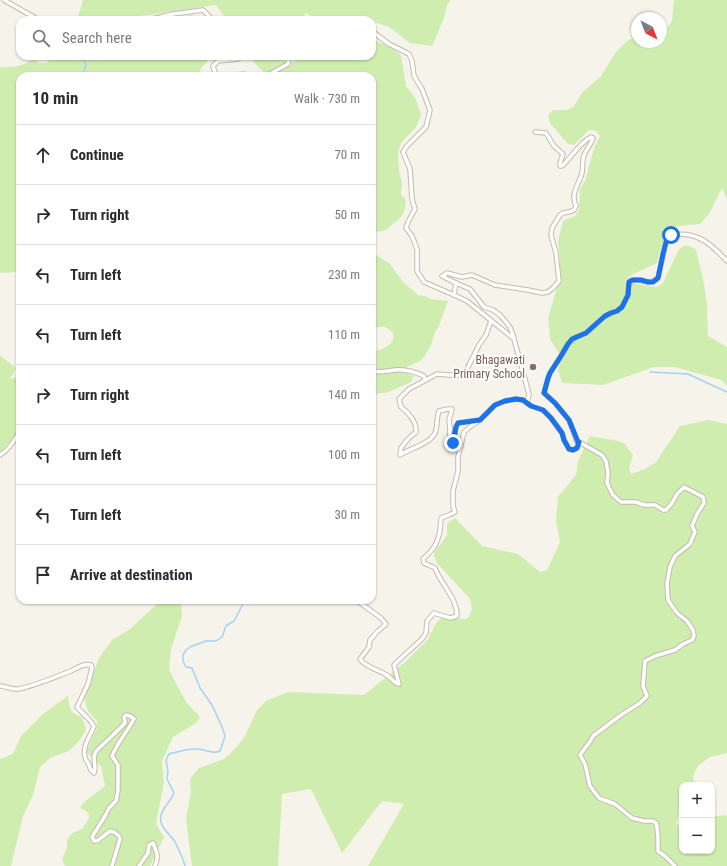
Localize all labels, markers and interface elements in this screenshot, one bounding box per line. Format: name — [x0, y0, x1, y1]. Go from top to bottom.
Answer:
north arrow — [631, 12, 667, 48]
search box — [16, 16, 376, 60]
icon: search — [30, 27, 52, 49]
text: Search here — [62, 29, 132, 47]
text: 10 min — [32, 88, 78, 108]
text: Walk · 730 m — [294, 91, 360, 106]
icon: ahead — [32, 144, 54, 166]
text: Continue — [70, 146, 124, 164]
text: 70 m — [334, 147, 360, 162]
icon: right — [32, 204, 54, 226]
text: Turn right — [70, 206, 129, 224]
text: 50 m — [334, 207, 360, 222]
route start — [662, 226, 680, 244]
icon: left — [32, 264, 54, 286]
text: Turn left — [70, 266, 121, 284]
text: 230 m — [328, 267, 360, 282]
icon: left — [32, 324, 54, 346]
text: Turn left — [70, 326, 121, 344]
text: 110 m — [328, 327, 360, 342]
place label: Bhagawati Primary School — [453, 353, 525, 381]
marker: Bhagawati Primary School — [528, 362, 538, 372]
icon: right — [32, 384, 54, 406]
text: Turn right — [70, 386, 129, 404]
text: 140 m — [328, 387, 360, 402]
route end — [444, 434, 462, 452]
icon: left — [32, 444, 54, 466]
text: Turn left — [70, 446, 121, 464]
text: 100 m — [328, 447, 360, 462]
icon: left — [32, 504, 54, 526]
text: Turn left — [70, 506, 121, 524]
text: 30 m — [334, 507, 360, 522]
icon: arrive — [32, 564, 54, 586]
text: Arrive at destination — [70, 566, 193, 584]
map controls — [679, 782, 715, 854]
button: + — [679, 782, 715, 818]
button: − — [679, 818, 715, 854]

